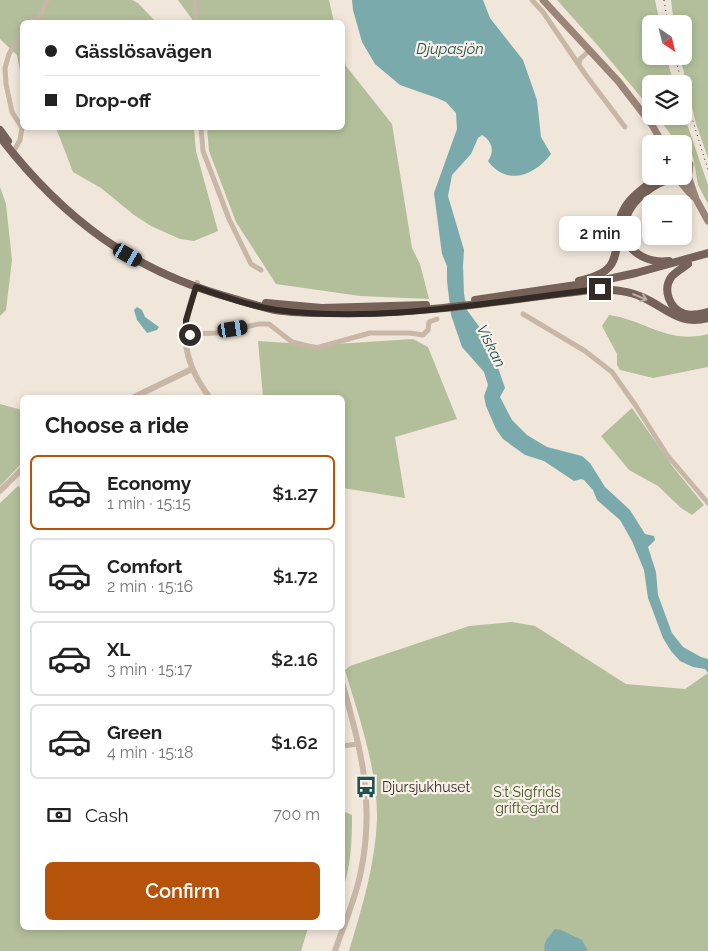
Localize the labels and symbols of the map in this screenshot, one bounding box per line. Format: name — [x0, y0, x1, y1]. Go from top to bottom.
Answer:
north arrow — [642, 15, 692, 65]
water label: Djupasjön — [416, 40, 484, 58]
callout: 2 min — [559, 216, 641, 252]
car — [111, 241, 144, 269]
route end — [589, 278, 611, 300]
one-way arrow — [632, 293, 648, 302]
car — [217, 319, 248, 339]
water label: Viskan — [473, 322, 509, 370]
route start — [179, 324, 201, 346]
bus stop icon: Djursjukhuset — [353, 774, 379, 800]
place label: Djursjukhuset — [382, 779, 470, 795]
park label: S:t Sigfrids griftegård — [493, 784, 561, 816]

